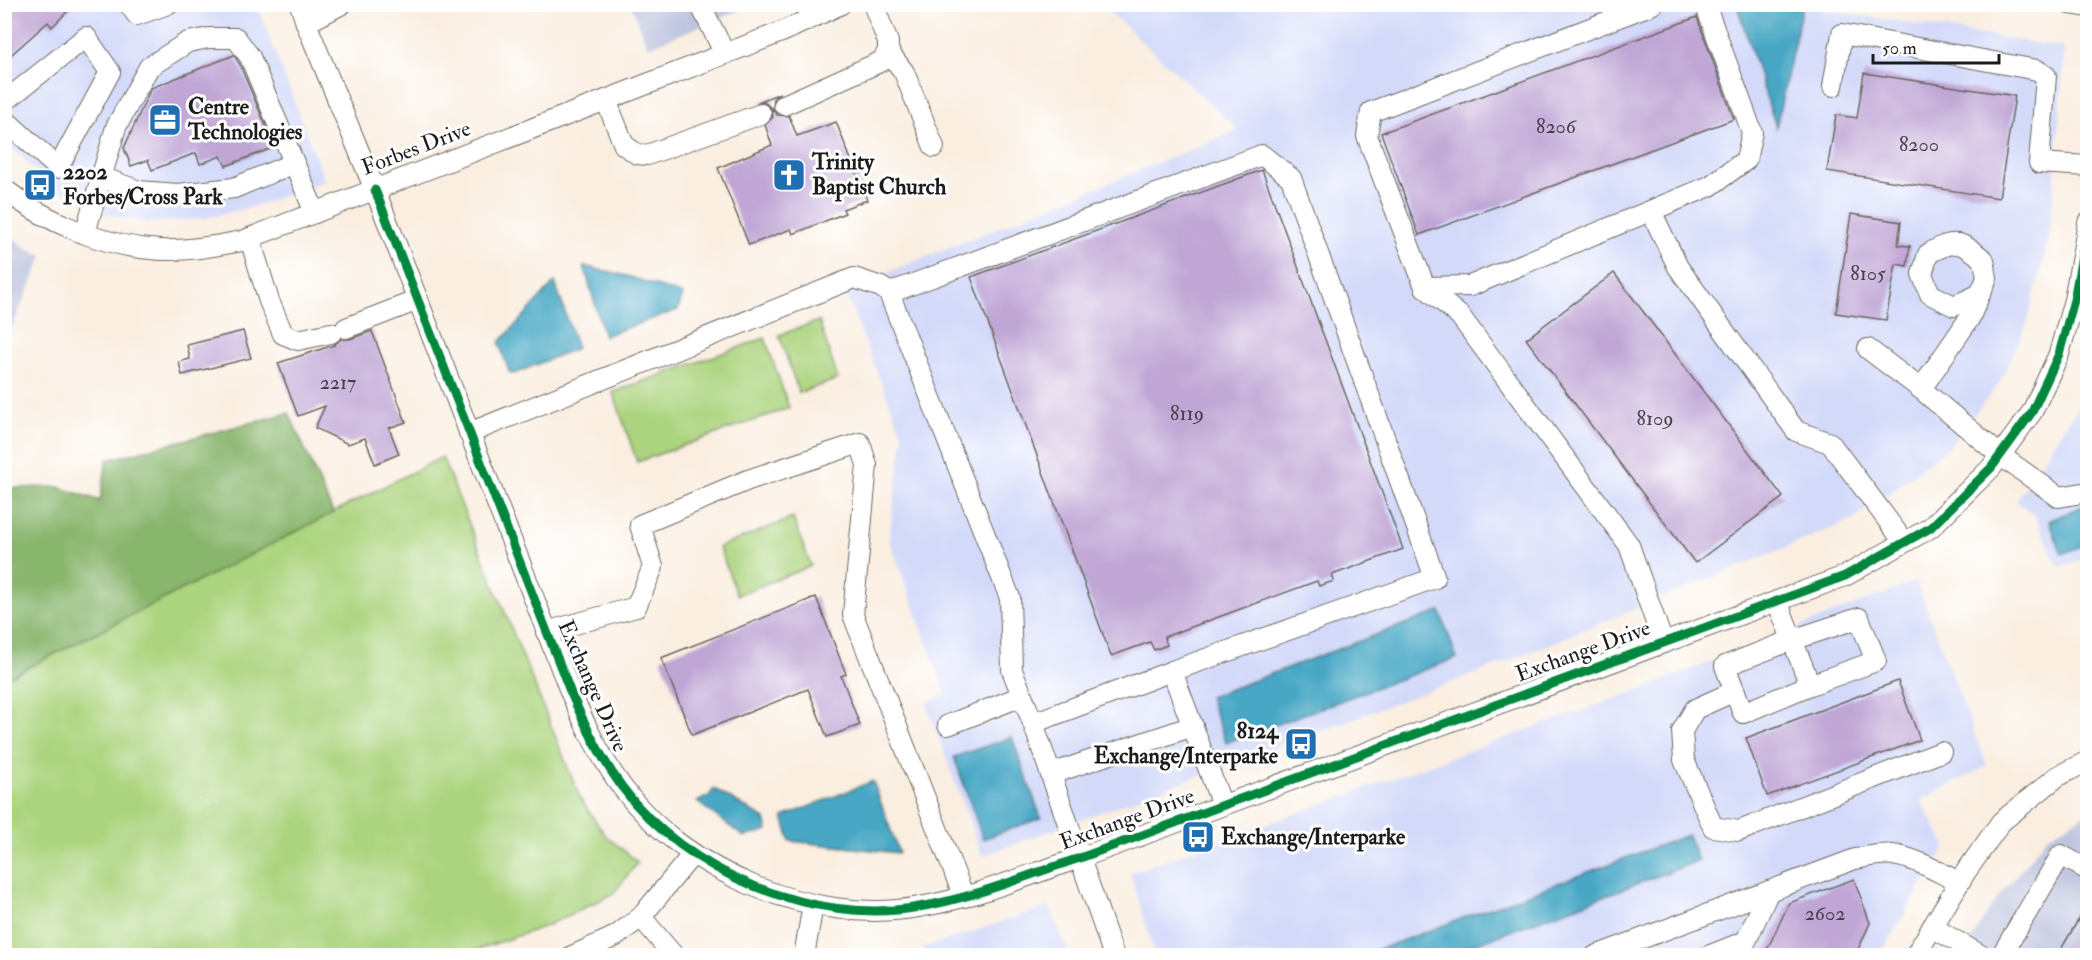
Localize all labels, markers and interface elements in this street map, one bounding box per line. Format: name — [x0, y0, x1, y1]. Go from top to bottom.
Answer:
scale bar — [1873, 27, 1999, 65]
text: 50 m — [1882, 37, 1917, 60]
place label: Centre Technologies — [187, 93, 303, 147]
office icon: Centre Technologies — [147, 102, 183, 138]
street label: Forbes Drive — [357, 114, 475, 182]
house number: 8206 — [1536, 114, 1577, 139]
house number: 8200 — [1899, 132, 1939, 157]
place label: Trinity Baptist Church — [811, 148, 947, 202]
church icon: Trinity Baptist Church — [771, 157, 807, 193]
place label: 2202 Forbes/Cross Park — [63, 158, 223, 211]
bus stop icon: 2202 Forbes/Cross Park — [22, 167, 58, 203]
house number: 8105 — [1850, 261, 1886, 286]
house number: 2217 — [320, 370, 356, 395]
house number: 8119 — [1170, 401, 1204, 426]
house number: 8109 — [1637, 406, 1673, 431]
street label: Exchange Drive — [1512, 614, 1654, 688]
street label: Exchange Drive — [551, 616, 635, 756]
place label: 8124 Exchange/Interparke — [1094, 717, 1280, 771]
bus stop icon: 8124 Exchange/Interparke — [1283, 726, 1319, 762]
street label: Exchange Drive — [1056, 782, 1198, 856]
bus stop icon: Exchange/Interparke — [1180, 819, 1216, 855]
place label: Exchange/Interparke — [1221, 823, 1406, 852]
house number: 2602 — [1805, 901, 1845, 926]

